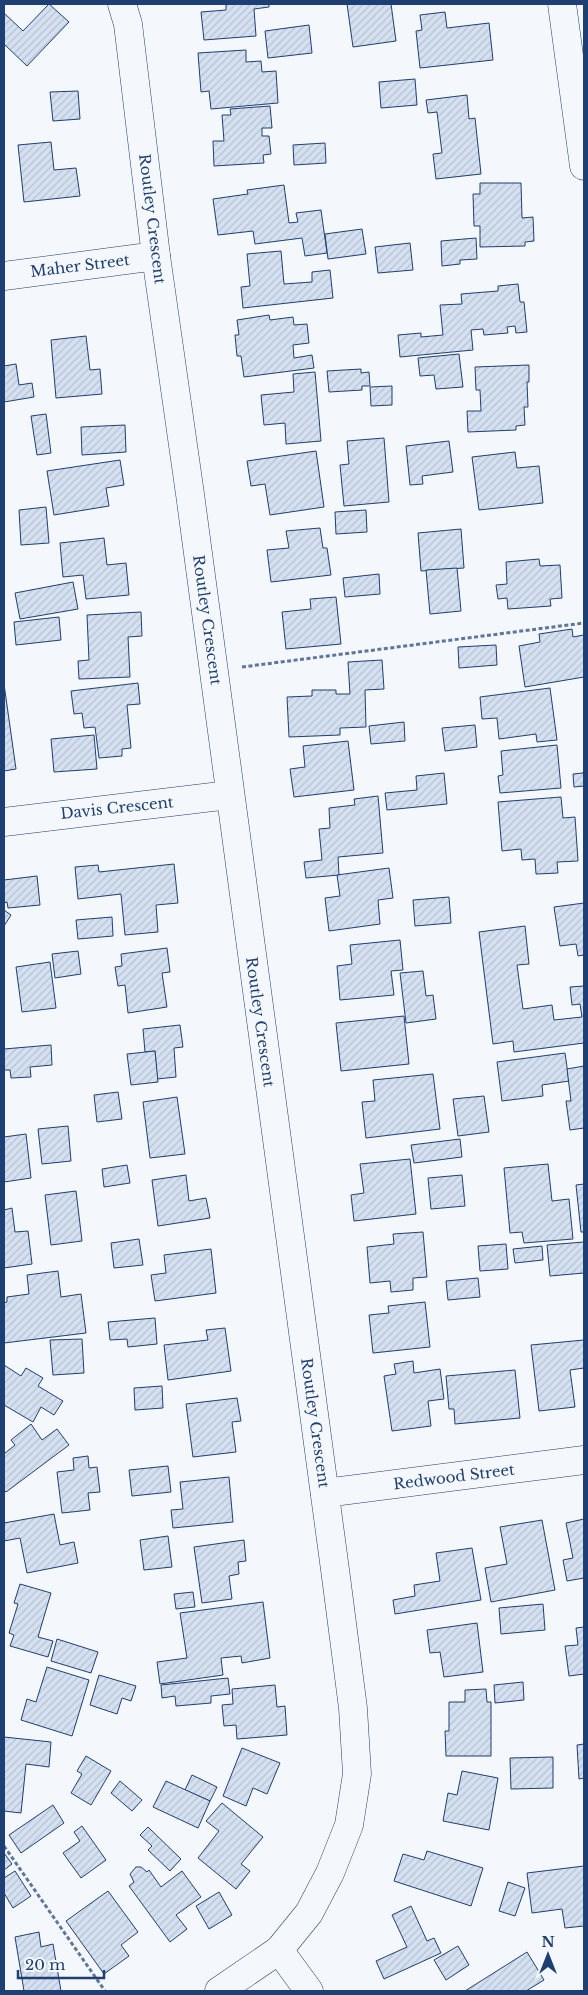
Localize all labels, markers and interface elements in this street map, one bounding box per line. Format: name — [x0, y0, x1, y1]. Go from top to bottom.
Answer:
street label: Routley Crescent — [135, 153, 170, 285]
street label: Maher Street — [29, 250, 131, 281]
street label: Routley Crescent — [189, 554, 226, 686]
street label: Davis Crescent — [59, 792, 175, 823]
street label: Routley Crescent — [242, 956, 279, 1088]
street label: Routley Crescent — [297, 1357, 334, 1489]
street label: Redwood Street — [392, 1460, 516, 1493]
north arrow — [523, 1930, 573, 1980]
text: N — [541, 1933, 555, 1951]
scale bar — [18, 1948, 104, 1980]
text: 20 m — [25, 1955, 65, 1974]

